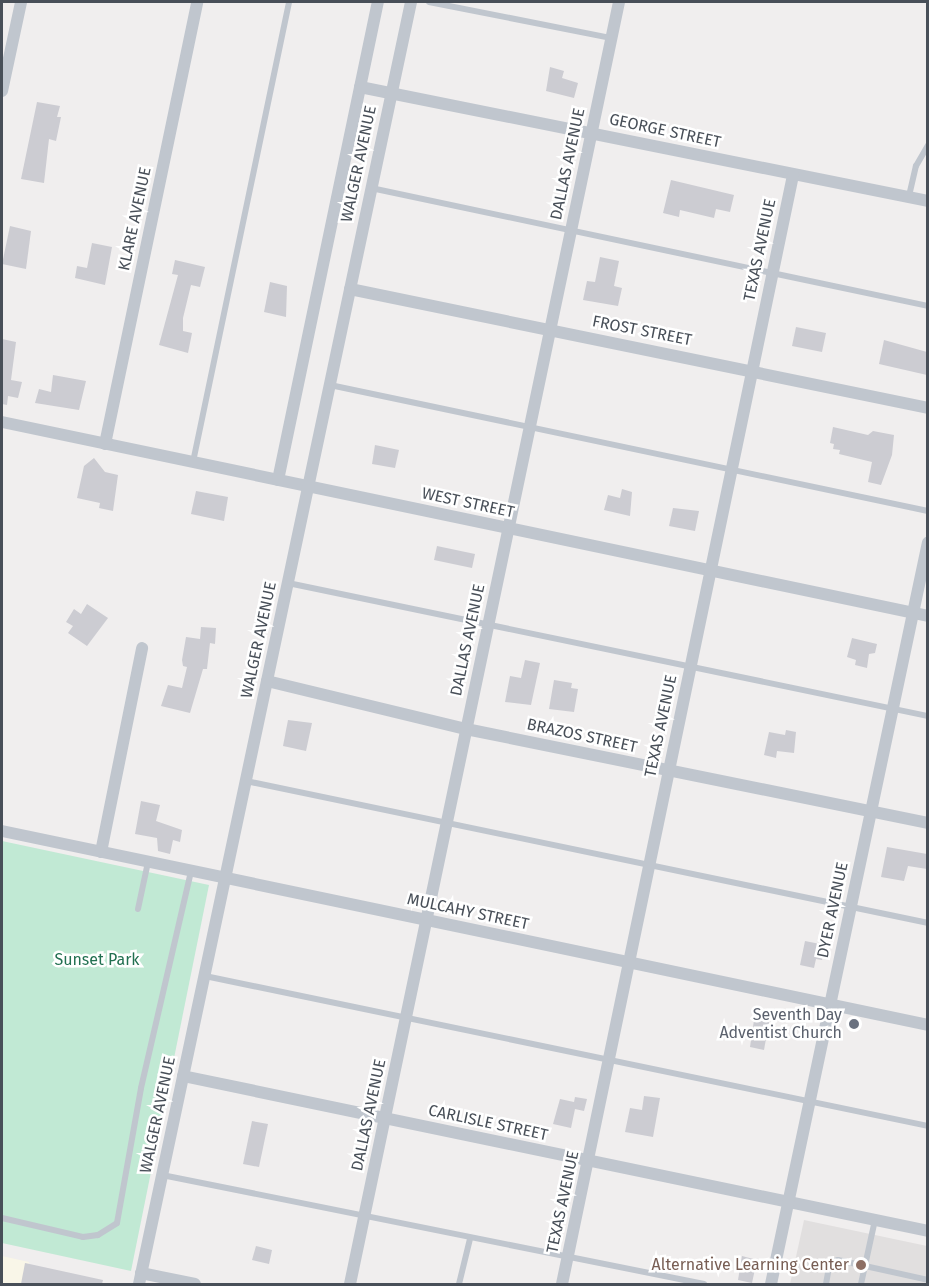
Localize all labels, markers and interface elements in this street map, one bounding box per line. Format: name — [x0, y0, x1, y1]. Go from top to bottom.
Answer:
street label: WALGER AVENUE — [337, 104, 381, 224]
street label: DALLAS AVENUE — [547, 106, 589, 222]
street label: GEORGE STREET — [607, 110, 723, 152]
street label: KLARE AVENUE — [115, 165, 155, 273]
street label: TEXAS AVENUE — [740, 197, 780, 303]
street label: FROST STREET — [591, 312, 693, 350]
street label: WEST STREET — [420, 484, 516, 522]
street label: WALGER AVENUE — [237, 580, 281, 700]
street label: DALLAS AVENUE — [447, 582, 489, 698]
street label: TEXAS AVENUE — [641, 673, 681, 779]
street label: BRAZOS STREET — [525, 715, 639, 757]
street label: DYER AVENUE — [813, 860, 853, 960]
street label: MULCAHY STREET — [405, 890, 531, 934]
park label: Sunset Park — [54, 950, 140, 970]
place label: Seventh Day Adventist Church — [719, 1005, 842, 1043]
marker: Seventh Day Adventist Church — [847, 1017, 861, 1031]
street label: WALGER AVENUE — [136, 1055, 180, 1175]
street label: DALLAS AVENUE — [348, 1057, 390, 1173]
street label: CARLISLE STREET — [426, 1101, 550, 1145]
street label: TEXAS AVENUE — [543, 1149, 583, 1255]
place label: Alternative Learning Center — [652, 1255, 849, 1275]
marker: Alternative Learning Center — [854, 1258, 868, 1272]

